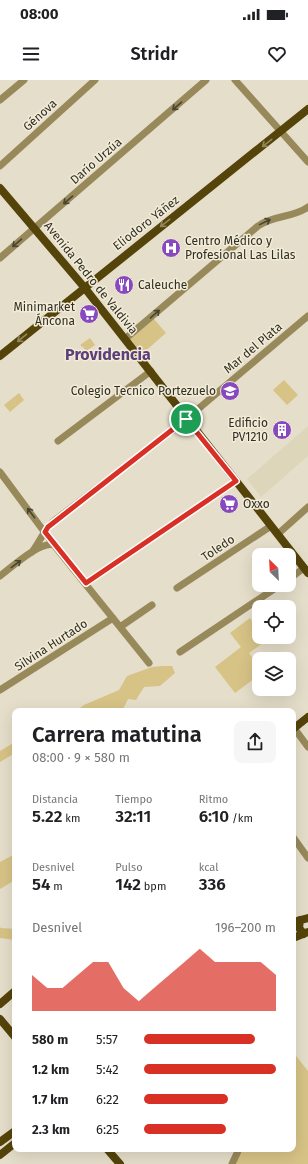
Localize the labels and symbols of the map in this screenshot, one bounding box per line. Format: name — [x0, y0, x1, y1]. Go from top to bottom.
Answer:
street label: Génova — [20, 96, 60, 134]
one-way arrow — [171, 101, 182, 110]
street label: Darío Urzúa — [67, 135, 125, 187]
one-way arrow — [261, 138, 272, 147]
street label: Eliodoro Yáñez — [110, 193, 182, 253]
one-way arrow — [63, 195, 73, 204]
one-way arrow — [259, 218, 271, 225]
street label: Avenida Pedro de Valdivia — [41, 219, 141, 337]
one-way arrow — [159, 219, 170, 228]
place label: Centro Médico y Profesional Las Lilas — [185, 234, 296, 262]
hospital icon: Centro Médico y Profesional Las Lilas — [160, 237, 182, 259]
one-way arrow — [12, 238, 23, 247]
restaurant icon: Caleuche — [113, 274, 135, 296]
place label: Caleuche — [138, 278, 187, 292]
place label: Minimarket Áncona — [14, 300, 76, 328]
supermarket icon: Minimarket Áncona — [78, 303, 100, 325]
one-way arrow — [150, 309, 160, 318]
street label: Mar del Plata — [221, 320, 285, 376]
one-way arrow — [16, 334, 27, 343]
district label: Providencia — [65, 345, 151, 364]
school or university icon: Colegio Tecnico Portezuelo — [219, 380, 241, 402]
place label: Colegio Tecnico Portezuelo — [71, 384, 216, 398]
pin — [169, 402, 203, 436]
place label: Edificio PV1210 — [228, 416, 268, 444]
building icon: Edificio PV1210 — [271, 419, 293, 441]
supermarket icon: Oxxo — [218, 493, 240, 515]
place label: Oxxo — [243, 497, 270, 511]
one-way arrow — [27, 508, 35, 519]
street label: Toledo — [199, 532, 237, 564]
north arrow — [252, 548, 296, 592]
one-way arrow — [10, 560, 21, 568]
street label: Silvina Hurtado — [12, 616, 90, 674]

